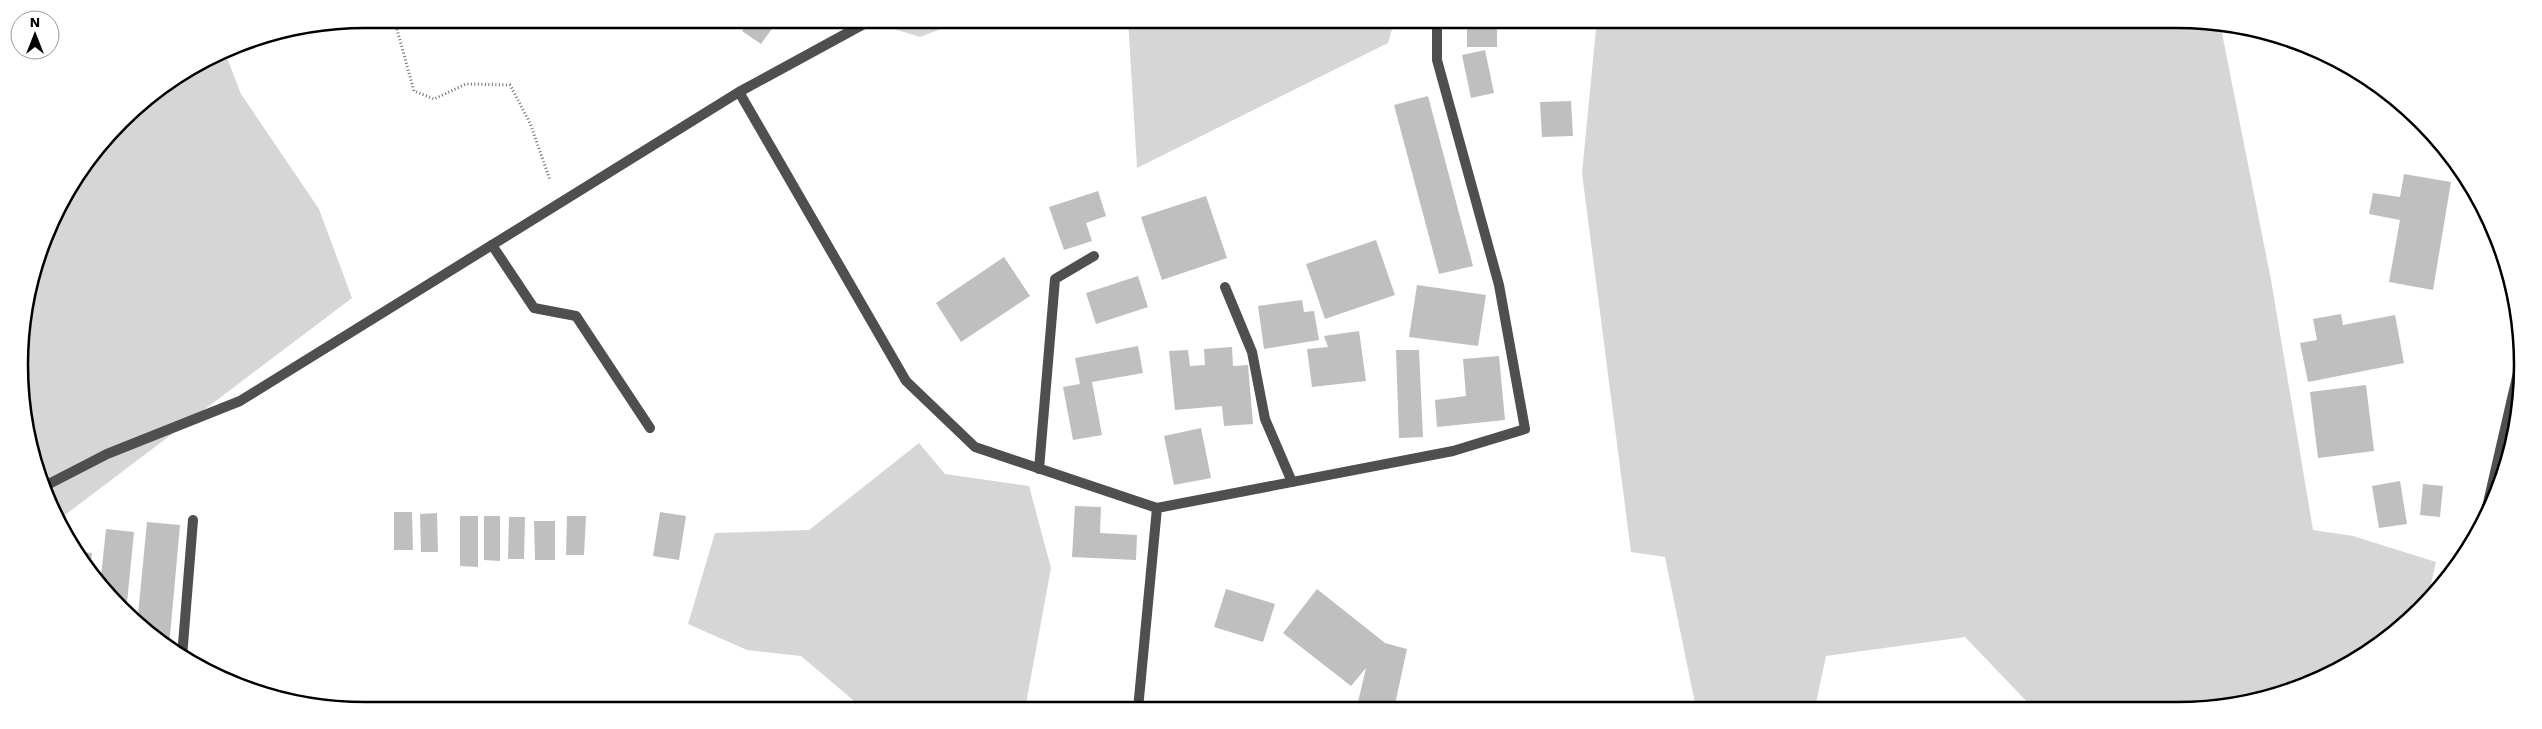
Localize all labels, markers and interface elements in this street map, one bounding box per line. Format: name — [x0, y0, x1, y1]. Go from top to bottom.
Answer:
north arrow — [10, 10, 60, 60]
text: N — [30, 14, 40, 30]

